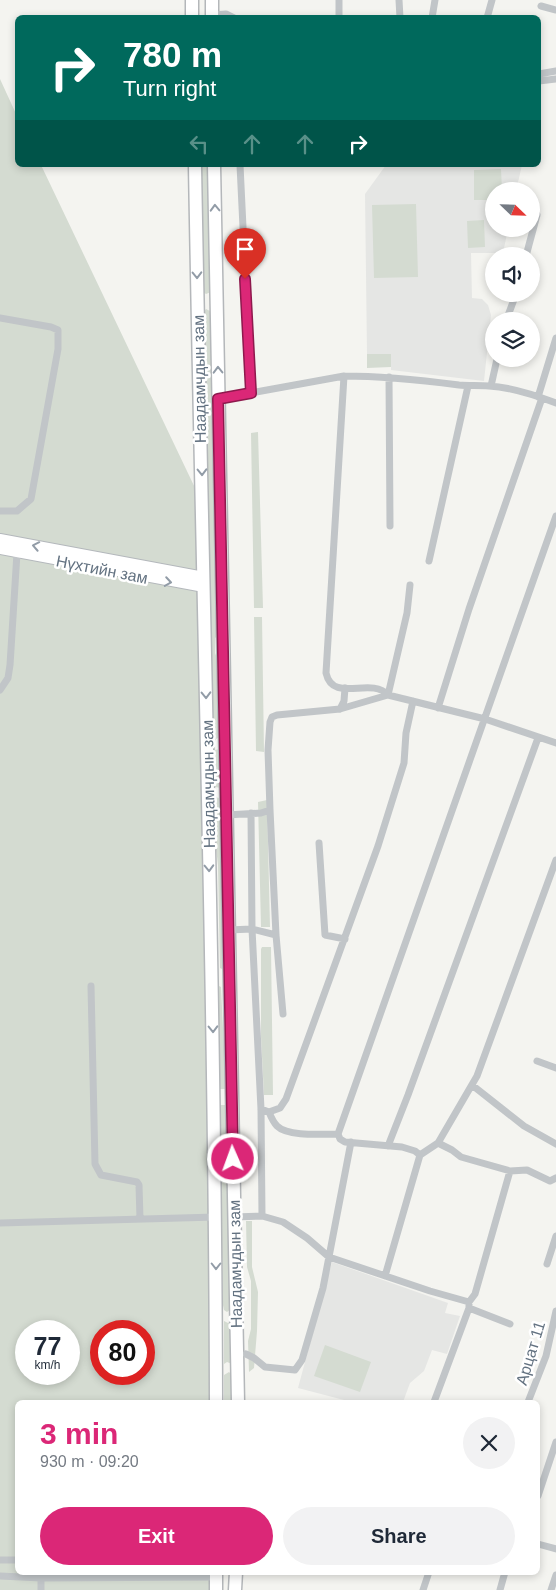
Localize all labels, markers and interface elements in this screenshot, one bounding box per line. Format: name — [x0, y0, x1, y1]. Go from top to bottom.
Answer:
icon: right — [40, 35, 105, 100]
text: 780 m — [123, 35, 222, 74]
text: Turn right — [123, 76, 216, 101]
icon: left — [185, 130, 213, 158]
icon: ahead — [238, 130, 266, 158]
icon: ahead — [291, 130, 319, 158]
icon: right — [344, 130, 372, 158]
north arrow — [485, 182, 540, 238]
map controls — [485, 182, 540, 367]
one-way arrow — [210, 204, 220, 212]
pin — [224, 228, 266, 279]
icon: arrive — [231, 235, 259, 263]
button: sound — [485, 247, 540, 302]
one-way arrow — [192, 271, 202, 279]
button: layers — [485, 312, 540, 367]
street label: Наадамчдын зам — [190, 315, 209, 443]
one-way arrow — [213, 366, 223, 374]
one-way arrow — [196, 468, 207, 476]
one-way arrow — [31, 542, 40, 552]
street label: Нүхтийн зам — [55, 552, 149, 587]
one-way arrow — [164, 576, 173, 586]
one-way arrow — [201, 692, 211, 699]
street label: Наадамчдын зам — [199, 720, 218, 848]
one-way arrow — [204, 865, 215, 873]
one-way arrow — [208, 1025, 218, 1033]
position arrow — [206, 1132, 258, 1184]
street label: Наадамчдын зам — [226, 1200, 245, 1328]
one-way arrow — [211, 1262, 221, 1270]
street label: Арцат 11 — [513, 1319, 548, 1387]
speed limit sign: 80 — [90, 1320, 155, 1385]
text: 77 — [34, 1332, 61, 1360]
text: km/h — [34, 1358, 61, 1372]
text: 3 min — [40, 1417, 118, 1450]
button: close — [463, 1417, 515, 1469]
text: 930 m · 09:20 — [40, 1453, 139, 1470]
button: Exit — [40, 1507, 273, 1565]
button: Share — [283, 1507, 515, 1565]

